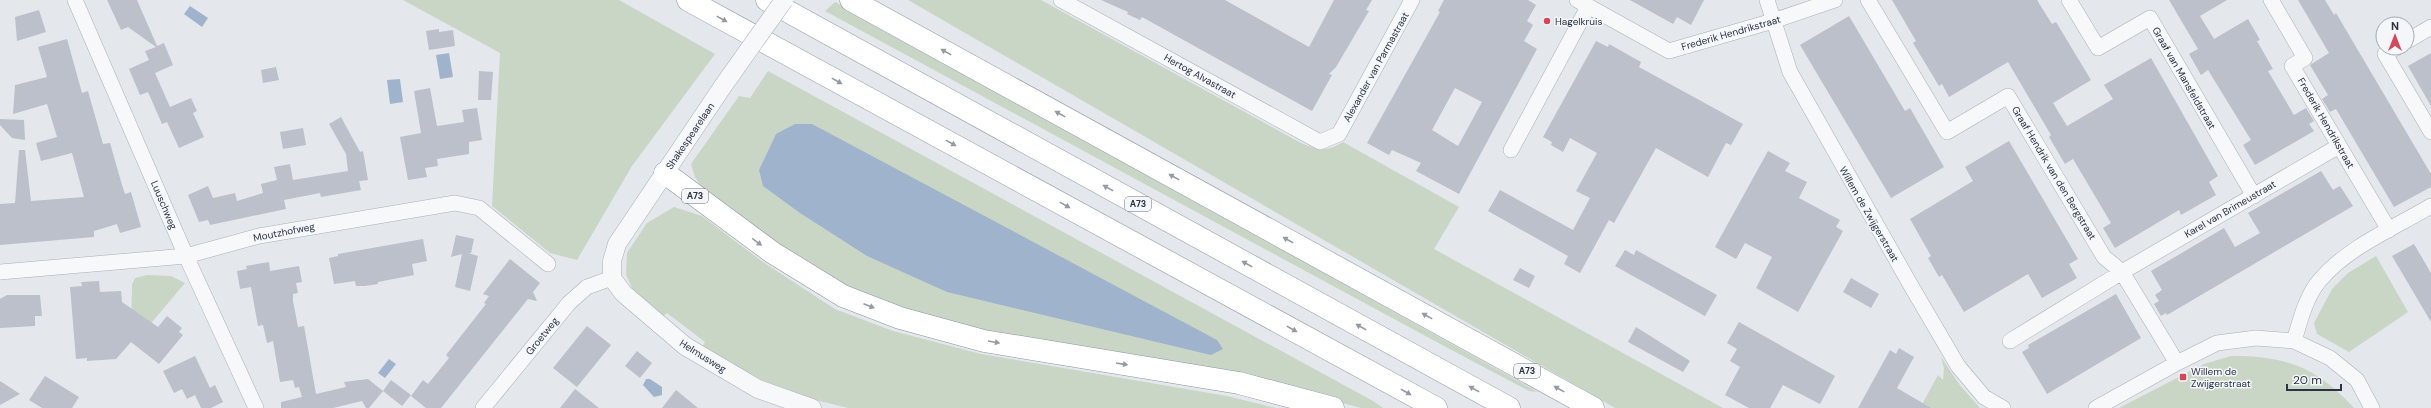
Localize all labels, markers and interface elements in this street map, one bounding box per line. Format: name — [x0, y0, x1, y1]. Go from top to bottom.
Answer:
street label: Alexander van Parmastraat — [1340, 10, 1412, 124]
street label: Frederik Hendrikstraat — [1680, 13, 1782, 53]
one-way arrow — [717, 15, 728, 22]
place label: Hagelkruis — [1555, 15, 1602, 28]
marker: Hagelkruis — [1542, 16, 1552, 26]
north arrow — [2375, 16, 2415, 56]
text: N — [2391, 19, 2399, 33]
street label: Graaf van Mansfeldstraat — [2149, 24, 2219, 132]
one-way arrow — [940, 48, 952, 55]
street label: Hertog Alvastraat — [1162, 51, 1238, 101]
street label: Frederik Hendrikstraat — [2295, 75, 2357, 171]
one-way arrow — [831, 78, 842, 84]
street label: Shakespearelaan — [663, 100, 717, 172]
street label: Graaf Hendrik van den Bergstraat — [2009, 104, 2099, 242]
one-way arrow — [1054, 111, 1066, 118]
one-way arrow — [945, 140, 957, 146]
street label: Willem de Zwijgerstraat — [1836, 164, 1902, 264]
one-way arrow — [1168, 174, 1180, 180]
street label: Karel van Brimeustraat — [2182, 177, 2278, 241]
street label: Luuschweg — [148, 179, 180, 232]
one-way arrow — [1102, 184, 1114, 191]
road number: A73 — [682, 189, 708, 203]
road number: A73 — [1125, 197, 1151, 211]
one-way arrow — [1059, 202, 1071, 209]
street label: Moutzhofweg — [252, 220, 316, 244]
one-way arrow — [1282, 236, 1293, 243]
one-way arrow — [751, 238, 762, 246]
one-way arrow — [1241, 261, 1253, 267]
one-way arrow — [863, 304, 875, 310]
one-way arrow — [1421, 313, 1433, 319]
street label: Groetweg — [523, 314, 562, 358]
one-way arrow — [1355, 323, 1366, 330]
one-way arrow — [1287, 326, 1298, 333]
street label: Helmusweg — [677, 336, 729, 376]
one-way arrow — [988, 340, 1000, 346]
one-way arrow — [1116, 361, 1128, 367]
road number: A73 — [1514, 364, 1540, 378]
place label: Willem de Zwijgerstraat — [2191, 365, 2251, 390]
scale bar — [2287, 366, 2341, 392]
marker: Willem de Zwijgerstraat — [2178, 372, 2188, 382]
text: 20 m — [2293, 372, 2322, 388]
one-way arrow — [1469, 386, 1480, 393]
one-way arrow — [1553, 386, 1565, 392]
one-way arrow — [1401, 389, 1412, 395]

